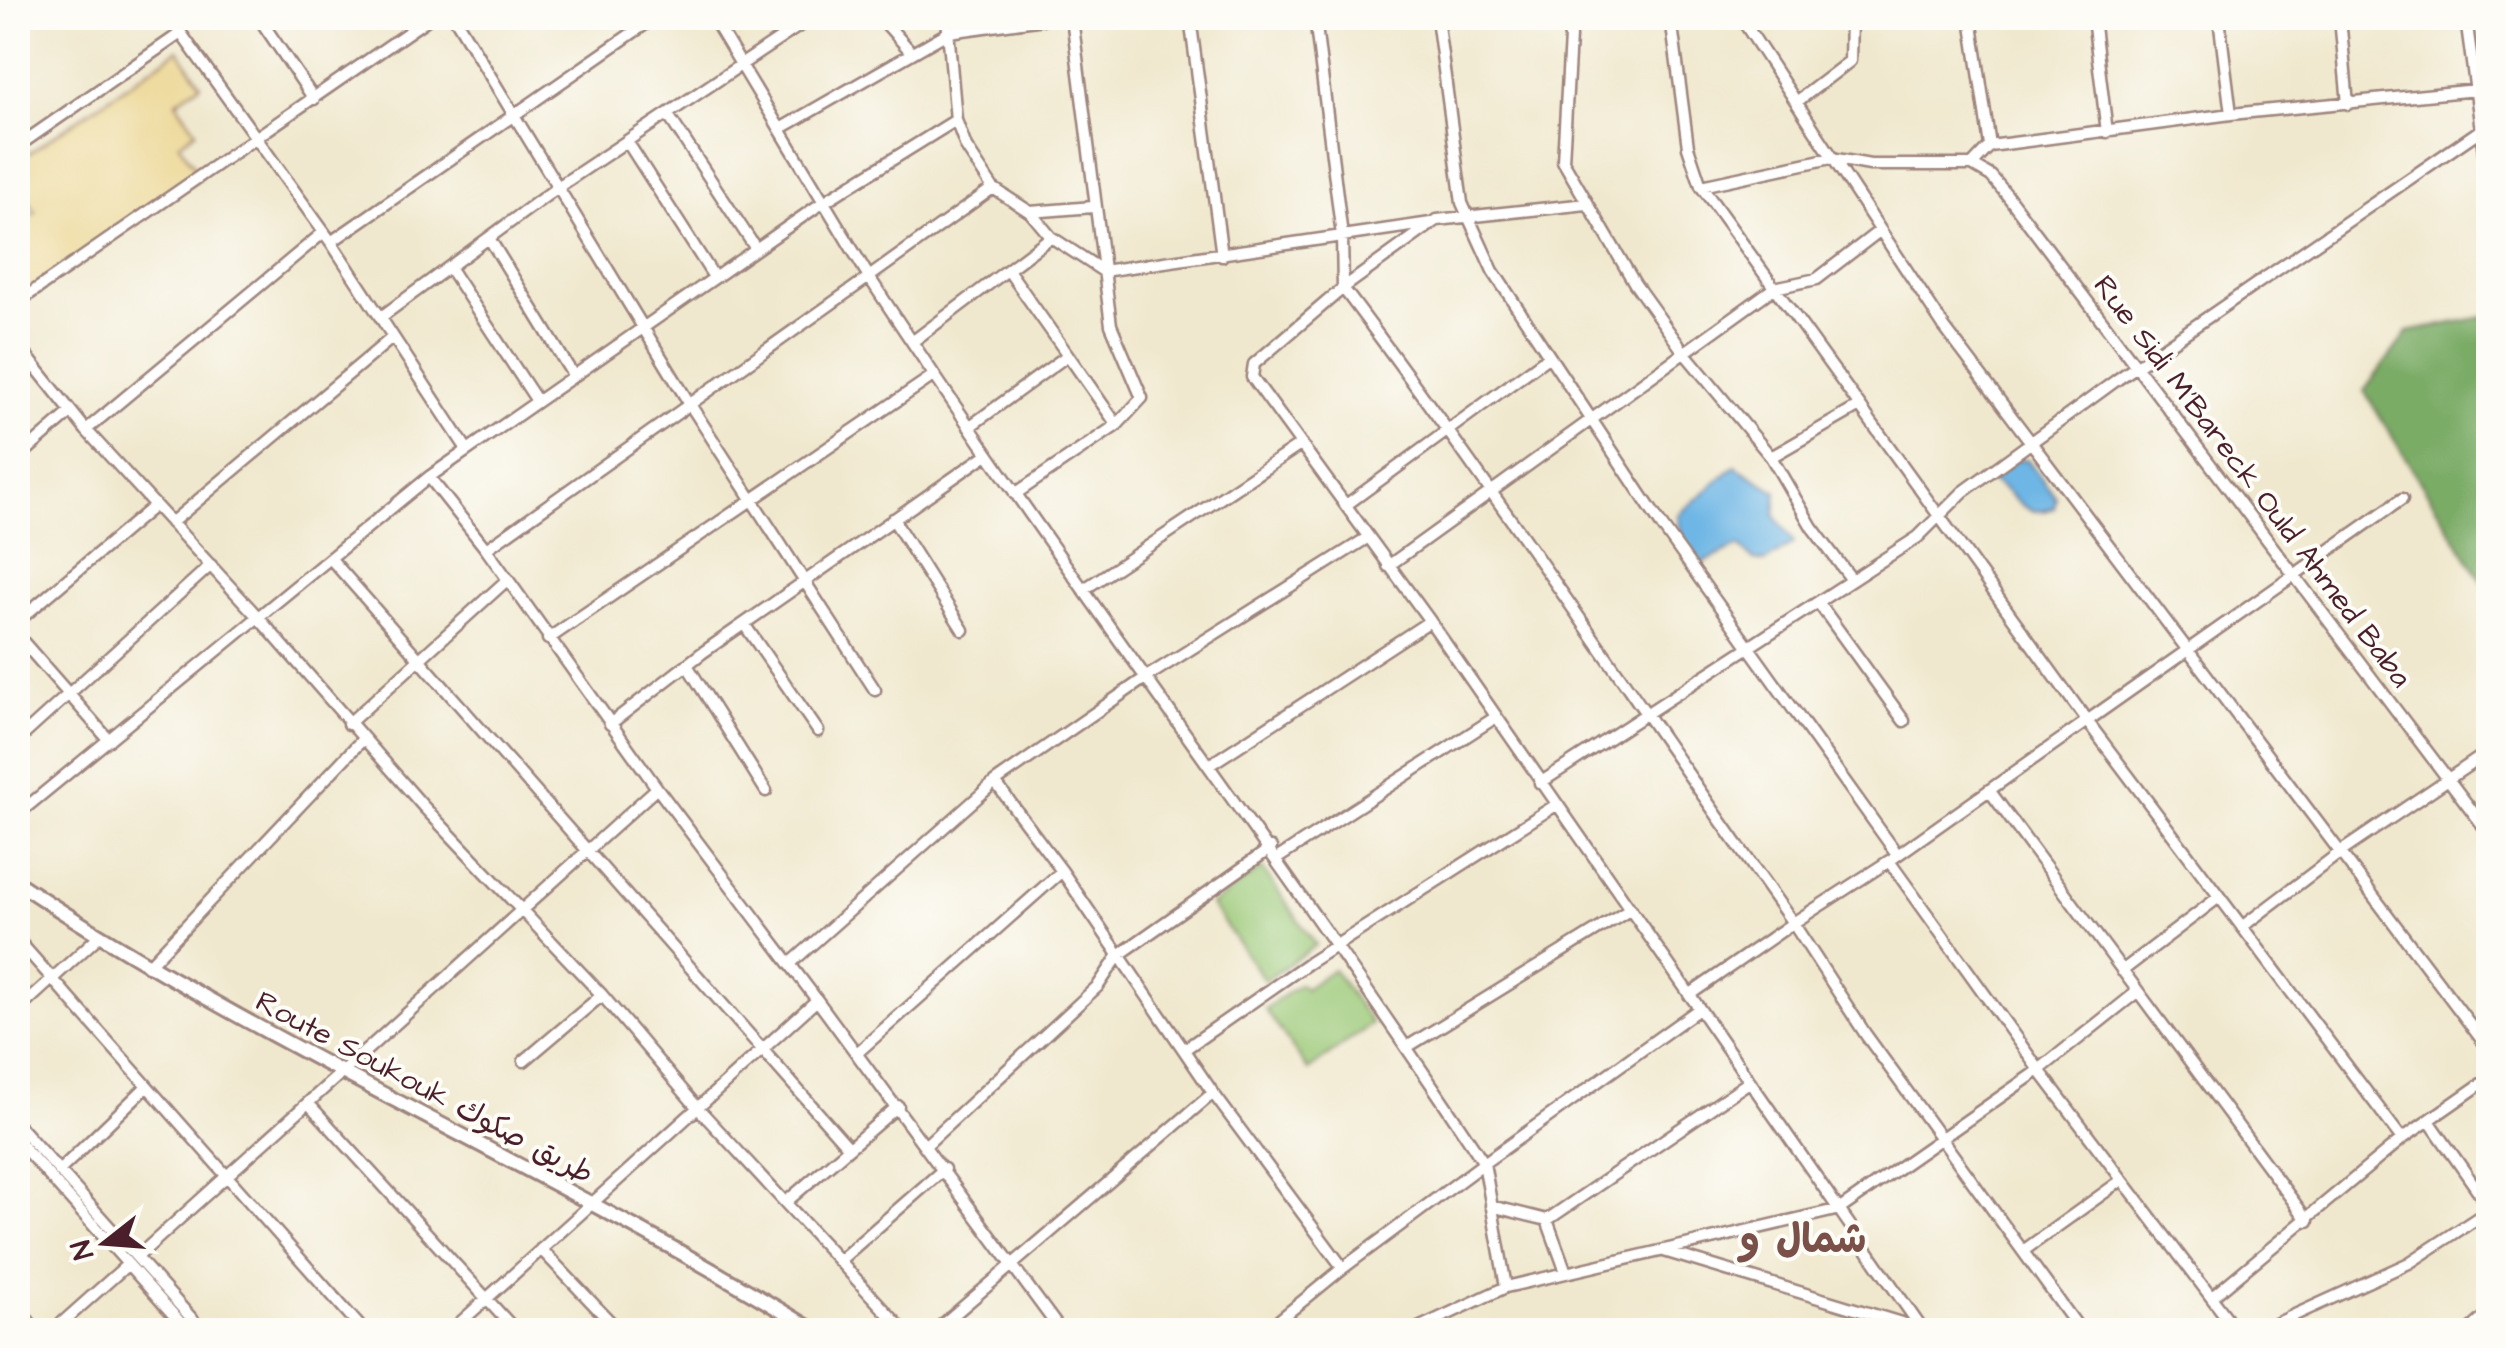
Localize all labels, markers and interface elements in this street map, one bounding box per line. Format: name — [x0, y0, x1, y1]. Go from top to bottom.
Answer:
street label: Rue Sidi M'Bareck Ould Ahmed Baba — [2083, 267, 2421, 696]
street label: Route Soukouk طريق صكوك — [248, 981, 601, 1195]
north arrow — [55, 1193, 155, 1293]
district label: شمال و — [1737, 1213, 1866, 1268]
text: N — [61, 1235, 104, 1264]

